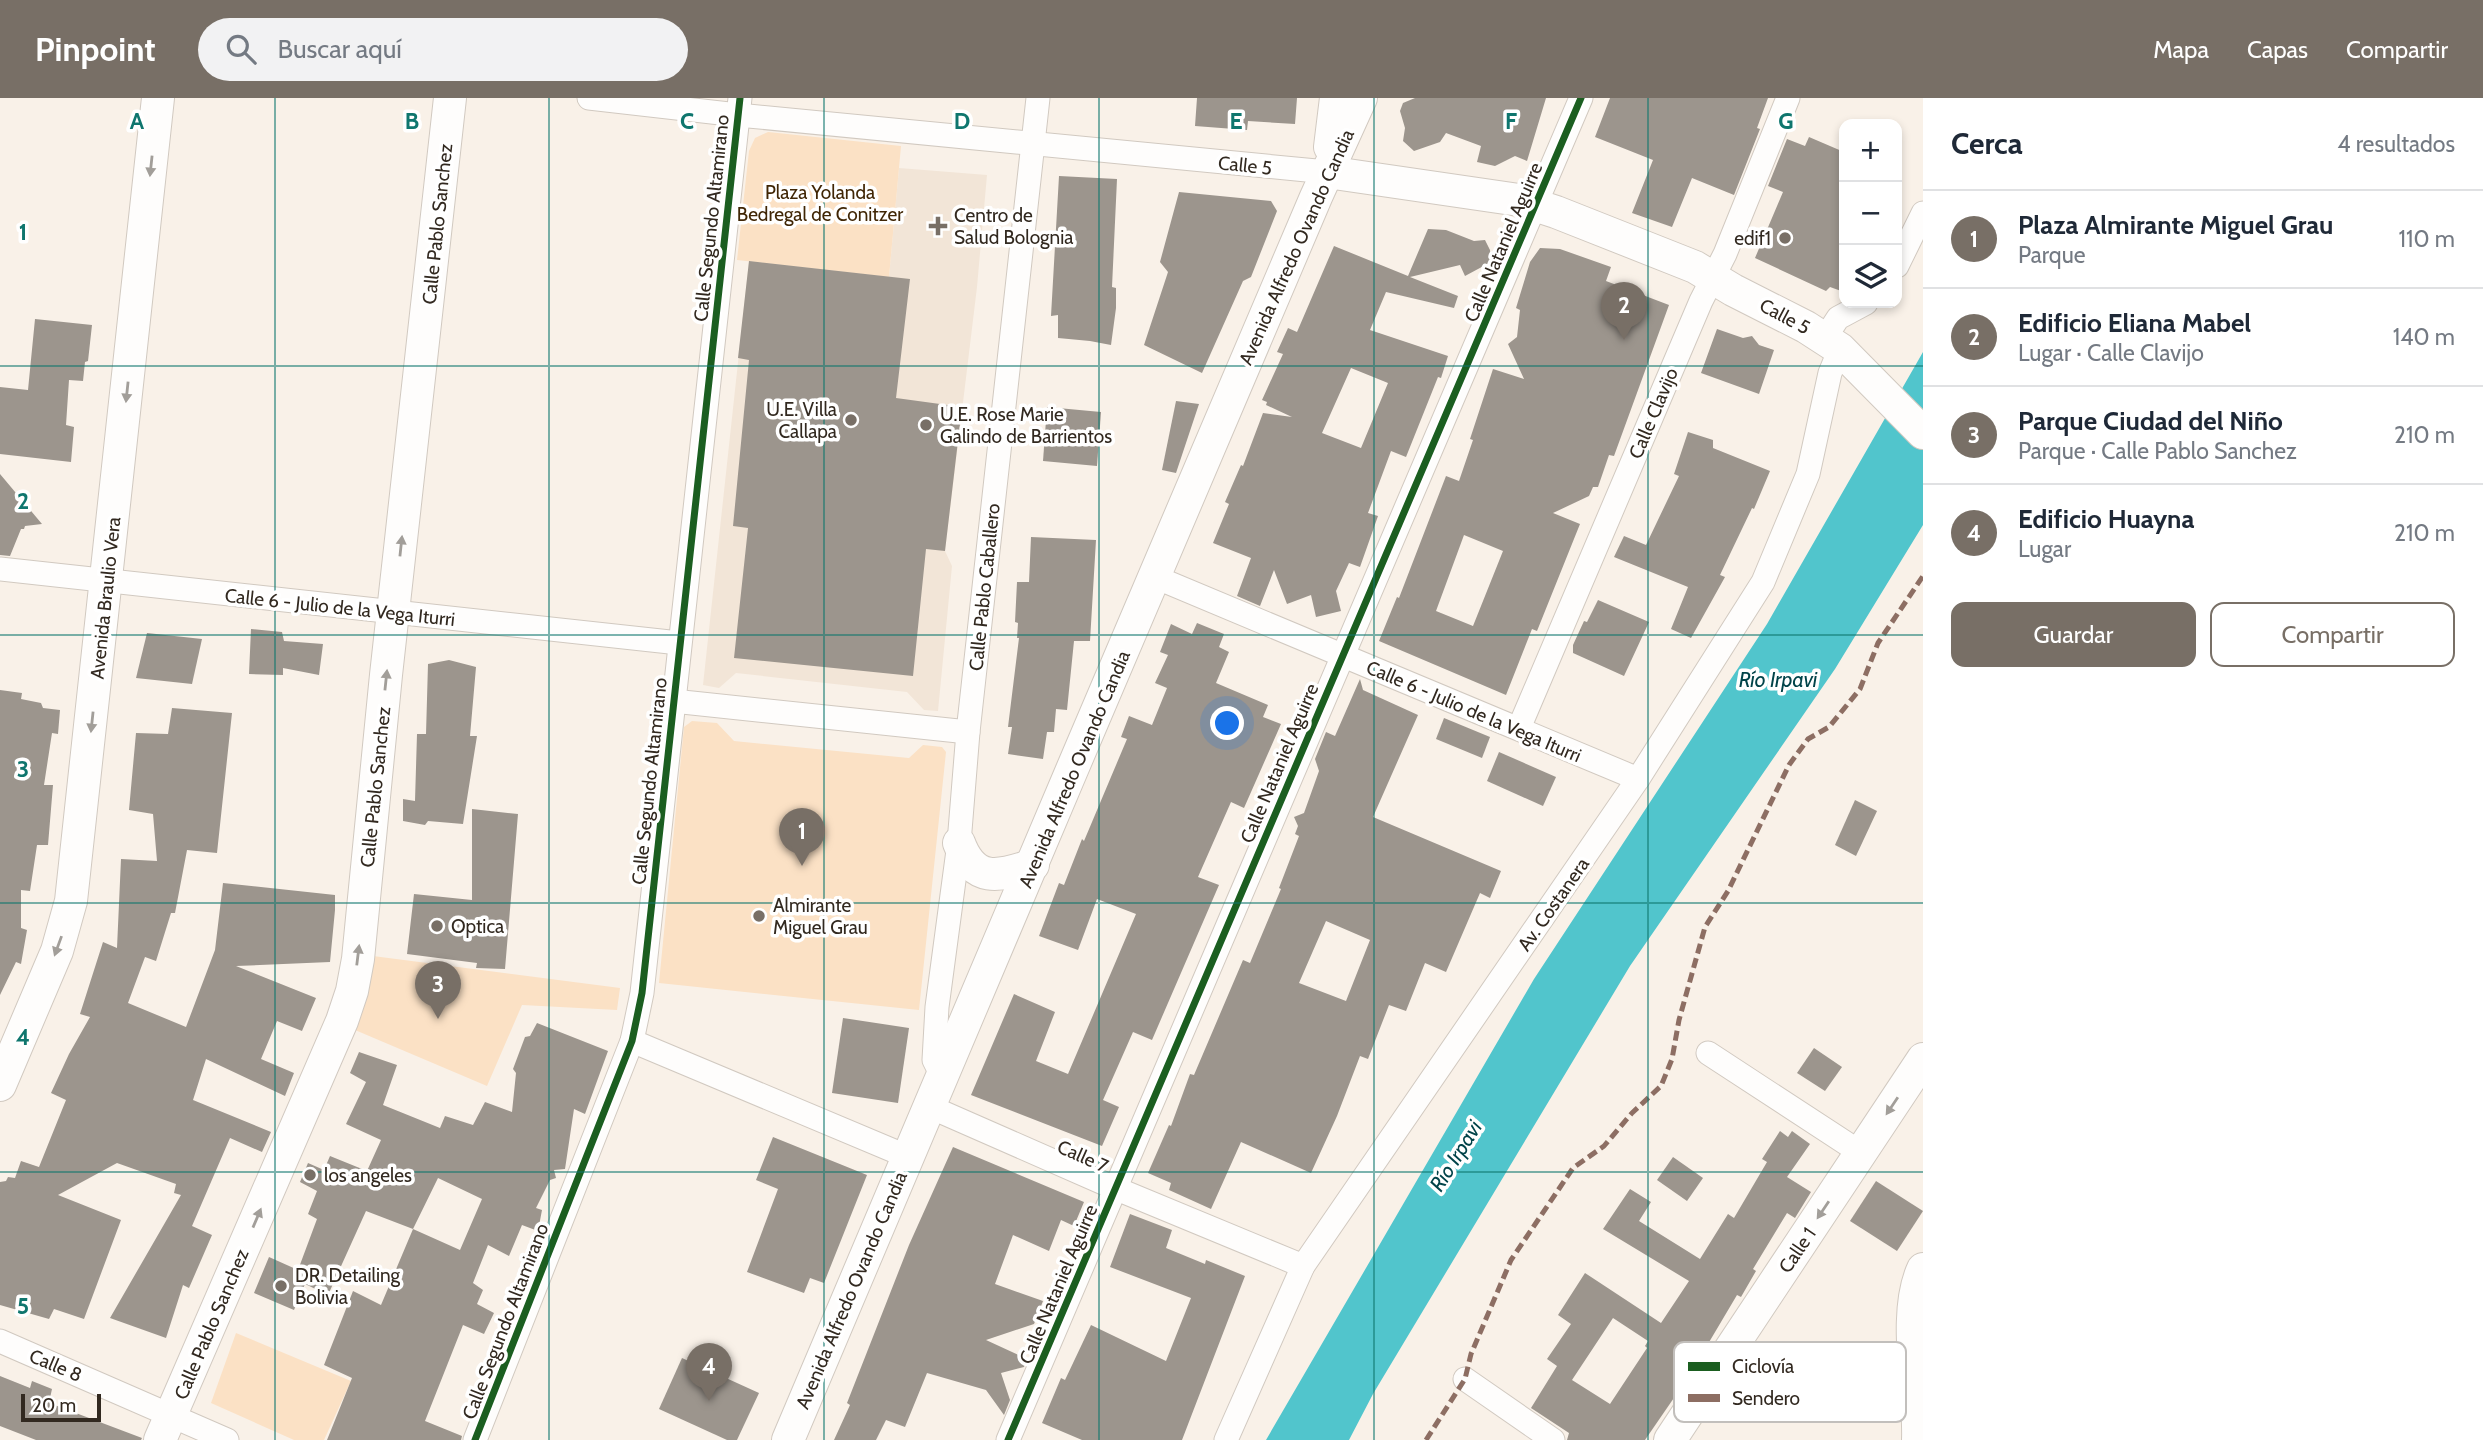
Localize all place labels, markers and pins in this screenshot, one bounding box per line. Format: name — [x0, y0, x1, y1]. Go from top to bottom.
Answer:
place label: Centro de Salud Bolognia — [954, 204, 1073, 249]
marker: Centro de Salud Bolognia — [928, 216, 948, 236]
place label: edif1 — [1734, 227, 1771, 250]
marker: edif1 — [1777, 230, 1793, 246]
pin: 2 — [1601, 282, 1647, 340]
place label: U.E. Villa Callapa — [766, 398, 837, 443]
place label: U.E. Rose Marie Galindo de Barrientos — [940, 403, 1112, 448]
marker: U.E. Villa Callapa — [843, 412, 859, 428]
marker: U.E. Rose Marie Galindo de Barrientos — [918, 417, 934, 433]
pin: 1 — [779, 808, 825, 866]
place label: Almirante Miguel Grau — [773, 894, 868, 939]
marker: Almirante Miguel Grau — [751, 908, 767, 924]
place label: Optica — [451, 915, 504, 938]
marker: Optica — [429, 918, 445, 934]
pin: 3 — [415, 961, 461, 1019]
place label: los angeles — [324, 1164, 412, 1187]
marker: los angeles — [302, 1167, 318, 1183]
place label: DR. Detailing Bolivia — [295, 1264, 401, 1309]
marker: DR. Detailing Bolivia — [273, 1278, 289, 1294]
pin: 4 — [686, 1343, 732, 1401]

